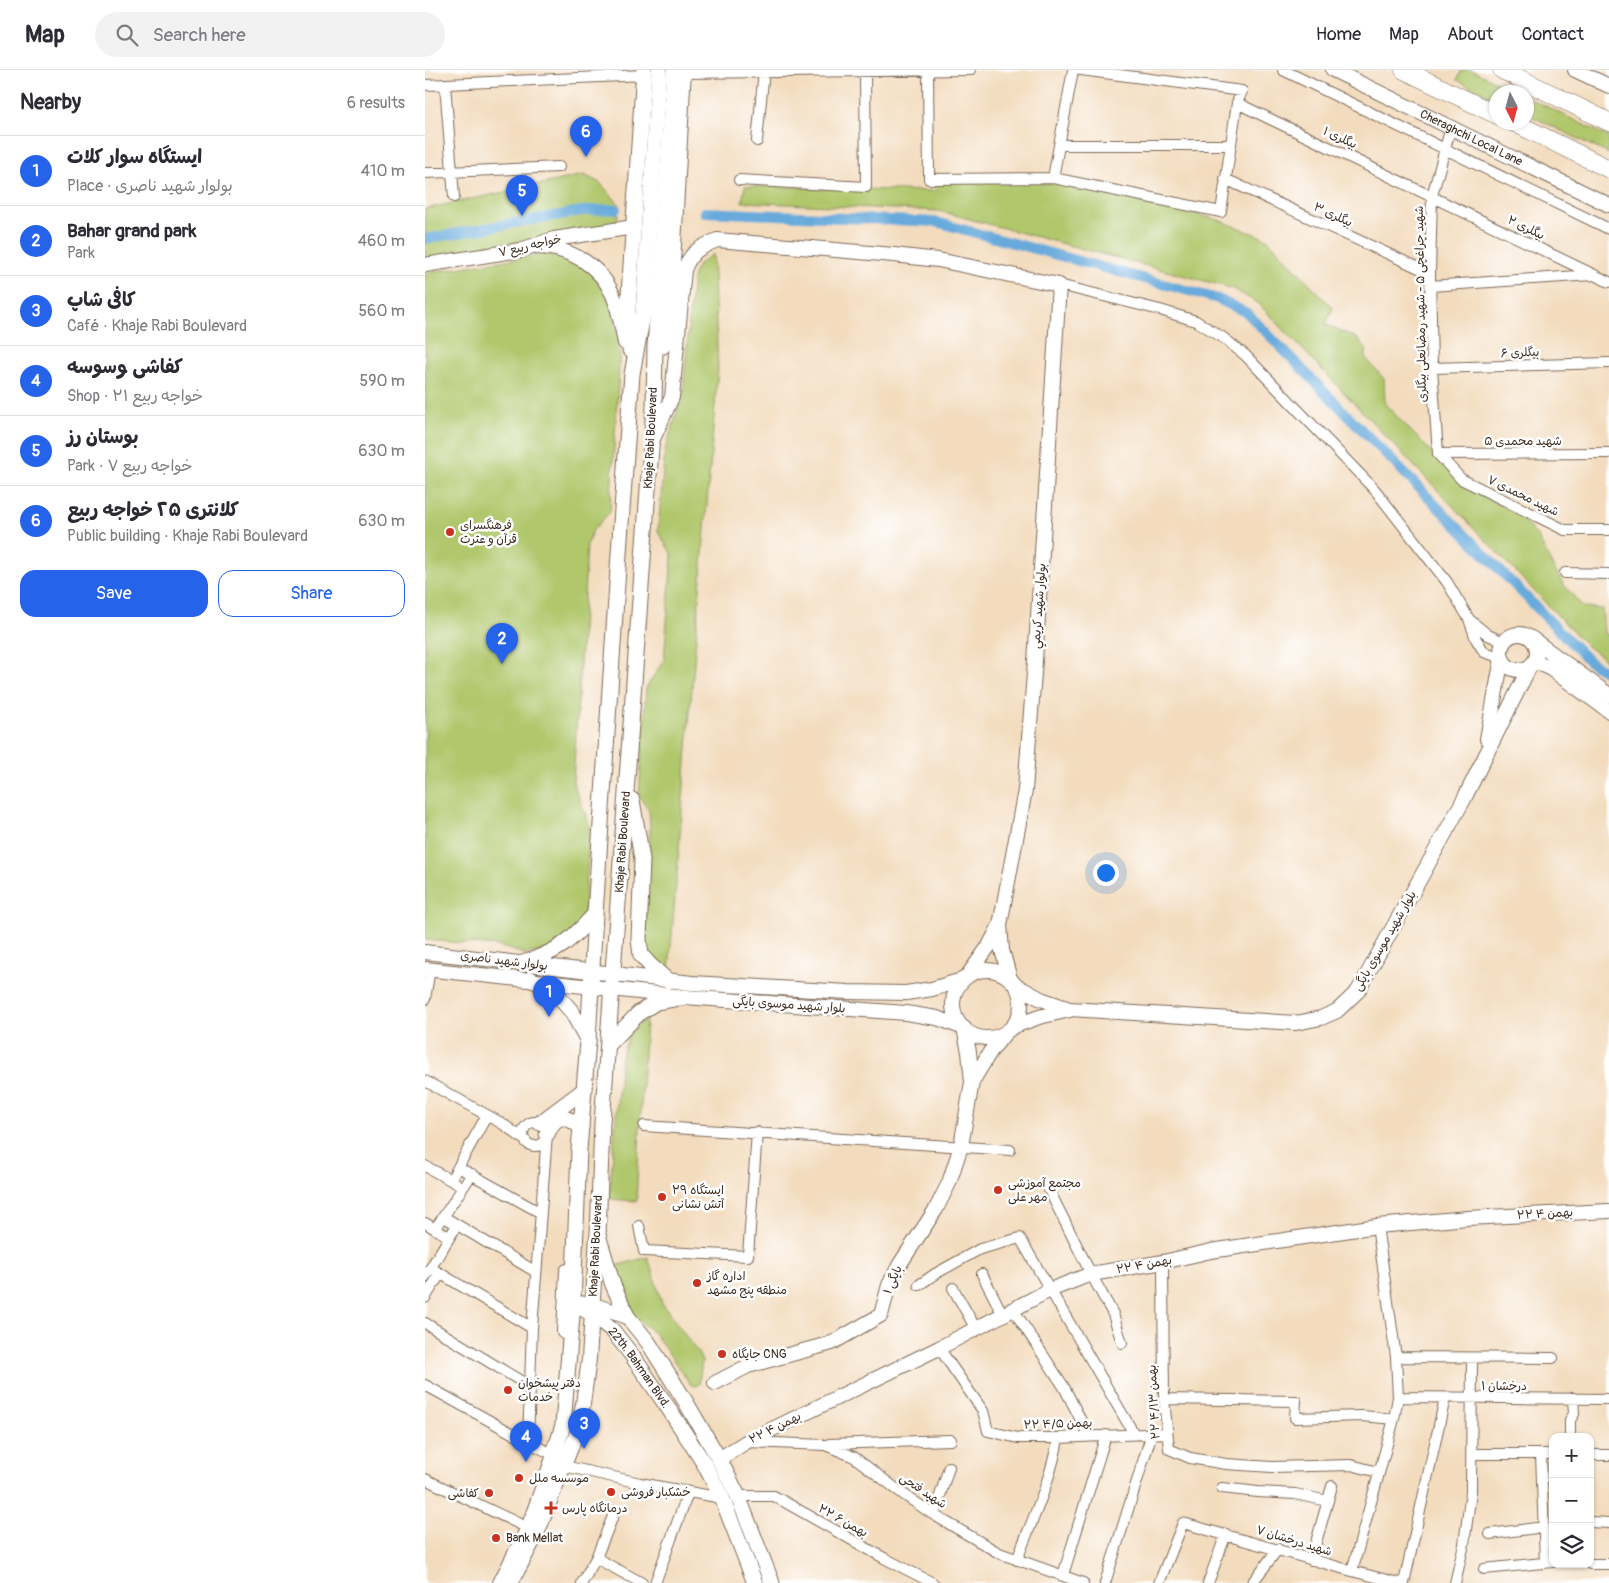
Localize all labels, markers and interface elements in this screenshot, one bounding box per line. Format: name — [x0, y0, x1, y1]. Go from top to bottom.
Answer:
search box — [95, 12, 445, 57]
text: Map — [25, 20, 65, 49]
icon: search — [113, 21, 141, 49]
text: Search here — [153, 23, 246, 47]
text: Home — [1316, 23, 1361, 46]
text: Map — [1389, 23, 1419, 46]
text: About — [1447, 23, 1493, 46]
text: Contact — [1521, 23, 1584, 46]
north arrow — [1489, 85, 1534, 130]
text: Nearby — [20, 89, 81, 116]
text: 6 results — [347, 93, 405, 113]
street label: Cheraghchi Local Lane — [1418, 106, 1525, 169]
pin: 6 — [570, 116, 602, 157]
street label: بیگلری ۱ — [1321, 124, 1359, 152]
text: ایستگاه سوار کلات — [67, 145, 202, 169]
text: 1 — [33, 161, 39, 181]
text: 410 m — [361, 161, 405, 181]
pin: 5 — [506, 175, 538, 216]
text: Place · بولوار شهید ناصری — [67, 176, 233, 196]
street label: بیگلری ۳ — [1311, 200, 1355, 230]
street label: شهید چراغچی ۵ - شهید رمضانعلی بیگلری — [1412, 206, 1430, 402]
street label: بیگلری ۲ — [1505, 213, 1547, 243]
text: Bahar grand park — [67, 219, 197, 243]
text: 2 — [32, 231, 40, 251]
text: 460 m — [358, 231, 405, 251]
street label: خواجه ربیع ۷ — [497, 231, 563, 261]
text: Park — [67, 243, 95, 263]
text: کافی شاپ — [67, 288, 136, 312]
text: 3 — [32, 301, 40, 321]
text: 560 m — [358, 301, 405, 321]
text: Café · Khaje Rabi Boulevard — [67, 316, 247, 336]
street label: بیگلری ۶ — [1500, 345, 1540, 361]
text: کفاشی وسوسه — [67, 355, 183, 379]
text: 4 — [31, 371, 41, 391]
text: 590 m — [359, 371, 405, 391]
text: Shop · خواجه ربیع ۲۱ — [67, 386, 203, 406]
street label: Khaje Rabi Boulevard — [641, 387, 661, 489]
text: بوستان رز — [67, 425, 138, 449]
street label: شهید محمدی ۵ — [1484, 434, 1562, 449]
text: 5 — [32, 441, 40, 461]
text: 630 m — [358, 441, 405, 461]
text: Park · خواجه ربیع ۷ — [67, 456, 193, 476]
street label: شهید محمدی ۷ — [1485, 472, 1561, 520]
text: کلانتری ٢۵ خواجه ربیع — [67, 498, 239, 522]
text: 6 — [31, 511, 41, 531]
text: 630 m — [358, 511, 405, 531]
place label: فرهنگسرای قرآن و عترت — [460, 518, 517, 547]
text: Public building · Khaje Rabi Boulevard — [67, 526, 308, 546]
marker: فرهنگسرای قرآن و عترت — [444, 526, 456, 538]
street label: بولوار شهيد كريمي — [1029, 563, 1052, 650]
button: Save — [20, 570, 208, 617]
button: Share — [218, 570, 405, 617]
pin: 2 — [486, 623, 518, 664]
street label: Khaje Rabi Boulevard — [612, 791, 634, 893]
your location — [1093, 860, 1119, 886]
street label: بلوار شهید موسوی بایگی — [1350, 888, 1420, 994]
street label: بولوار شهید ناصری — [459, 948, 549, 974]
pin: 1 — [533, 976, 565, 1017]
street label: بلوار شهید موسوی بایگی — [732, 994, 846, 1016]
place label: مجتمع آموزشی مهر علی — [1008, 1176, 1081, 1205]
place label: ایستگاه ۲۹ آتش نشانی — [672, 1183, 725, 1212]
marker: مجتمع آموزشی مهر علی — [992, 1184, 1004, 1196]
marker: ایستگاه ۲۹ آتش نشانی — [656, 1191, 668, 1203]
street label: Khaje Rabi Boulevard — [586, 1195, 606, 1297]
street label: ۲۲ بهمن ۴ — [1516, 1205, 1574, 1223]
street label: ۲۲ بهمن ۴ — [1115, 1253, 1173, 1277]
street label: بایگی ۱ — [880, 1263, 906, 1297]
place label: اداره گاز منطقه پنج مشهد — [706, 1269, 787, 1299]
marker: اداره گاز منطقه پنج مشهد — [691, 1277, 703, 1289]
street label: 22th. Bahman Blvd. — [605, 1324, 673, 1411]
place label: جایگاه CNG — [732, 1347, 787, 1362]
marker: جایگاه CNG — [716, 1348, 728, 1360]
street label: ۲۲ بهمن ۴/۱۳ — [1145, 1364, 1163, 1440]
place label: دفتر پیشخوان خدمات — [518, 1376, 581, 1405]
street label: درخشان ۱ — [1481, 1379, 1527, 1394]
marker: دفتر پیشخوان خدمات — [502, 1384, 514, 1396]
pin: 3 — [568, 1408, 600, 1449]
street label: ۲۲ بهمن ۴ — [746, 1409, 804, 1447]
street label: ۲۲ بهمن ۴/۵ — [1023, 1415, 1093, 1433]
pin: 4 — [510, 1421, 542, 1462]
map controls — [1549, 1433, 1594, 1568]
button: + — [1549, 1433, 1594, 1478]
street label: شهید فتحی — [897, 1470, 949, 1512]
place label: موسسه ملل — [529, 1471, 589, 1486]
marker: موسسه ملل — [513, 1472, 525, 1484]
button: − — [1549, 1478, 1594, 1523]
place label: خشکبار فروشی — [621, 1485, 691, 1500]
place label: کفاشی — [448, 1486, 479, 1501]
marker: خشکبار فروشی — [605, 1486, 617, 1498]
marker: کفاشی — [483, 1487, 495, 1499]
marker: درمانگاه پارس — [544, 1501, 558, 1515]
place label: درمانگاه پارس — [562, 1501, 627, 1516]
street label: ۲۲ بهمن ۶ — [815, 1501, 871, 1541]
street label: شهید درخشان ۷ — [1254, 1522, 1334, 1560]
button: layers — [1549, 1523, 1594, 1568]
place label: Bank Mellat — [506, 1531, 563, 1546]
marker: Bank Mellat — [490, 1532, 502, 1544]

